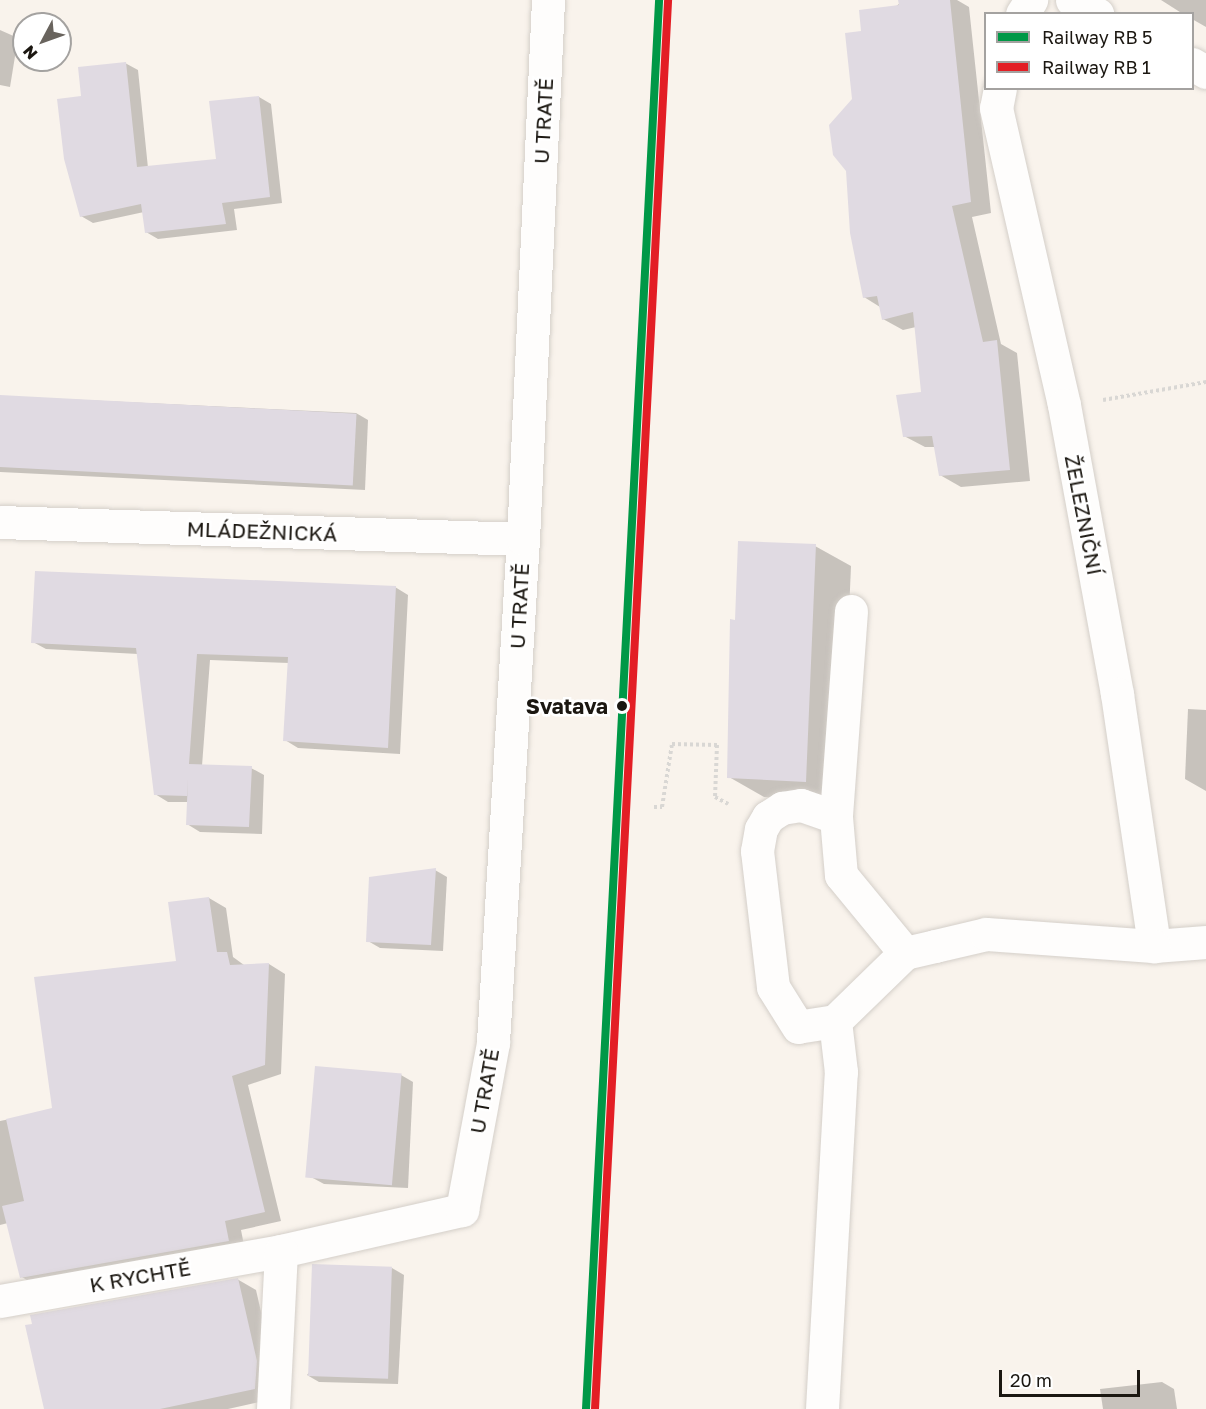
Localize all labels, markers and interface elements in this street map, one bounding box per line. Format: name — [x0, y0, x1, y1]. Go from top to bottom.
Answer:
north arrow — [12, 12, 72, 72]
legend — [984, 12, 1194, 90]
text: Railway RB 5 — [1042, 26, 1152, 48]
text: N — [18, 41, 41, 64]
text: Railway RB 1 — [1042, 56, 1151, 78]
street label: U TRATĚ — [528, 77, 558, 165]
street label: ŽELEZNIČNÍ — [1060, 453, 1108, 577]
street label: MLÁDEŽNICKÁ — [186, 516, 338, 546]
street label: U TRATĚ — [504, 562, 534, 650]
place label: Svatava — [526, 693, 608, 719]
marker: Svatava — [613, 697, 631, 715]
street label: U TRATĚ — [464, 1046, 504, 1136]
street label: K RYCHTĚ — [87, 1255, 193, 1297]
scale bar — [1002, 1358, 1143, 1396]
text: 20 m — [1010, 1369, 1052, 1391]

